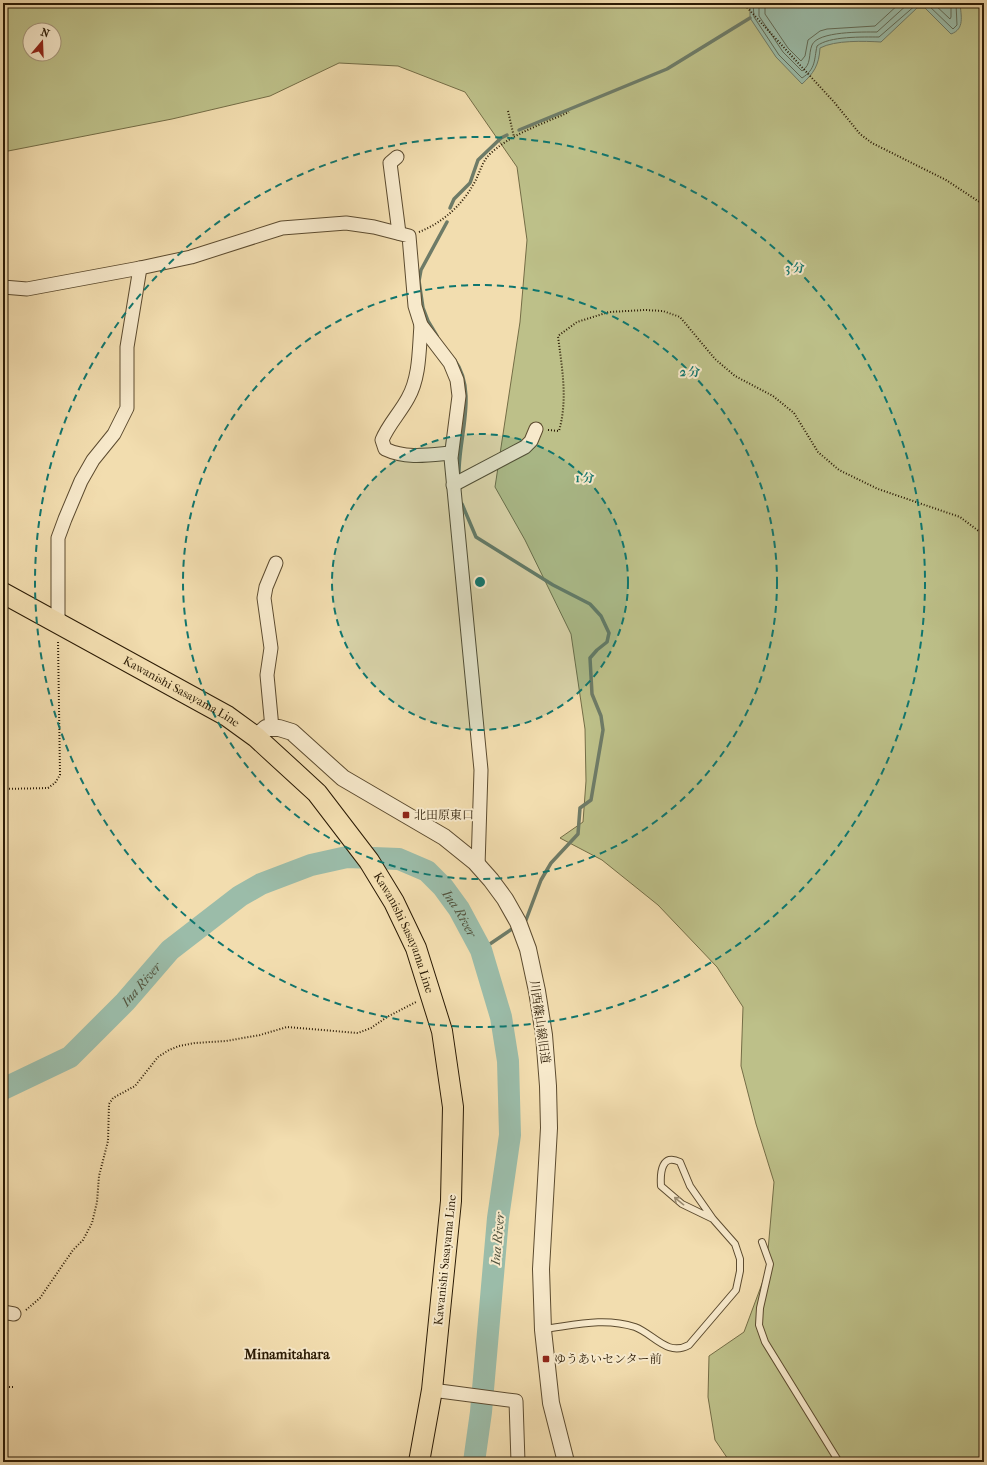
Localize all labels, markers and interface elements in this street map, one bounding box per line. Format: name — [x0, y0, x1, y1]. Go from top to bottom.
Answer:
north arrow — [22, 22, 62, 62]
text: N — [39, 26, 52, 41]
text: 3 分 — [785, 261, 805, 276]
text: 2 分 — [680, 365, 700, 379]
text: 1 分 — [576, 471, 594, 485]
centre of rings — [473, 575, 487, 589]
street label: Kawanishi Sasayama Line — [121, 653, 243, 730]
place label: 北田原東口 — [414, 808, 474, 822]
marker: 北田原東口 — [401, 810, 411, 820]
street label: Kawanishi Sasayama Line — [371, 870, 437, 995]
water label: Ina River — [439, 886, 480, 941]
water label: Ina River — [118, 958, 165, 1010]
street label: 川西篠山線旧道 — [527, 979, 553, 1065]
street label: Kawanishi Sasayama Line — [431, 1194, 459, 1326]
one-way arrow — [673, 1196, 684, 1205]
water label: Ina River — [488, 1211, 507, 1267]
district label: Minamitahara — [243, 1346, 330, 1363]
place label: ゆうあいセンター前 — [554, 1352, 662, 1366]
marker: ゆうあいセンター前 — [541, 1354, 551, 1364]

